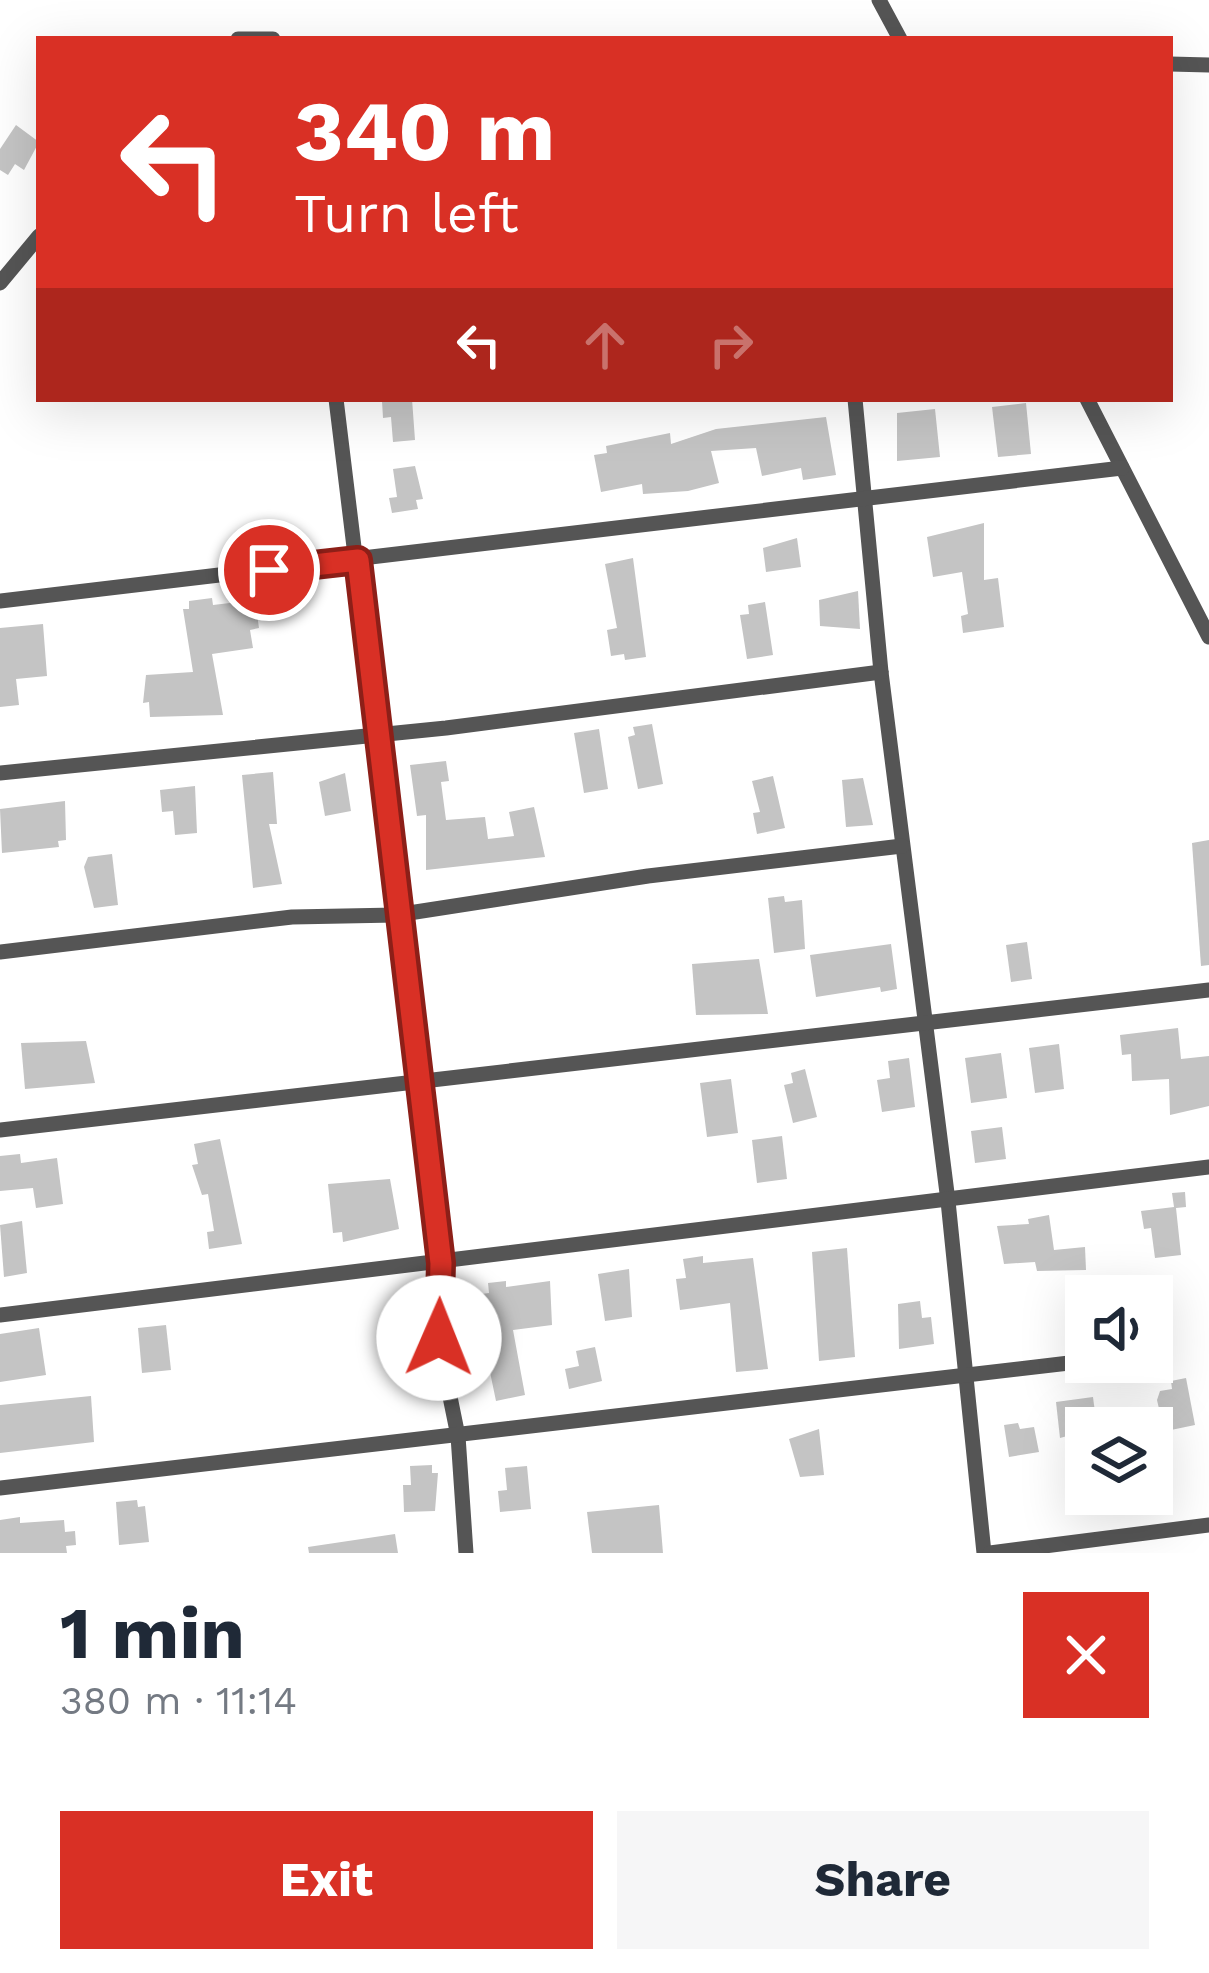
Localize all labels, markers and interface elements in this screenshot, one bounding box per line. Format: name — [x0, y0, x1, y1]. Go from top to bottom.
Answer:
text: 340 m — [294, 82, 555, 180]
icon: left — [96, 84, 252, 240]
text: Turn left — [294, 182, 519, 245]
icon: left — [446, 312, 512, 378]
icon: ahead — [572, 312, 638, 378]
icon: right — [698, 312, 764, 378]
pin — [218, 519, 320, 621]
icon: arrive — [236, 537, 302, 603]
position arrow — [376, 1275, 502, 1401]
map controls — [1065, 1275, 1173, 1515]
button: sound — [1065, 1275, 1173, 1383]
button: layers — [1065, 1407, 1173, 1515]
text: 1 min — [60, 1591, 245, 1675]
button: close — [1023, 1592, 1149, 1718]
text: 380 m · 11:14 — [60, 1678, 297, 1723]
button: Exit — [60, 1811, 593, 1949]
button: Share — [617, 1811, 1149, 1949]

